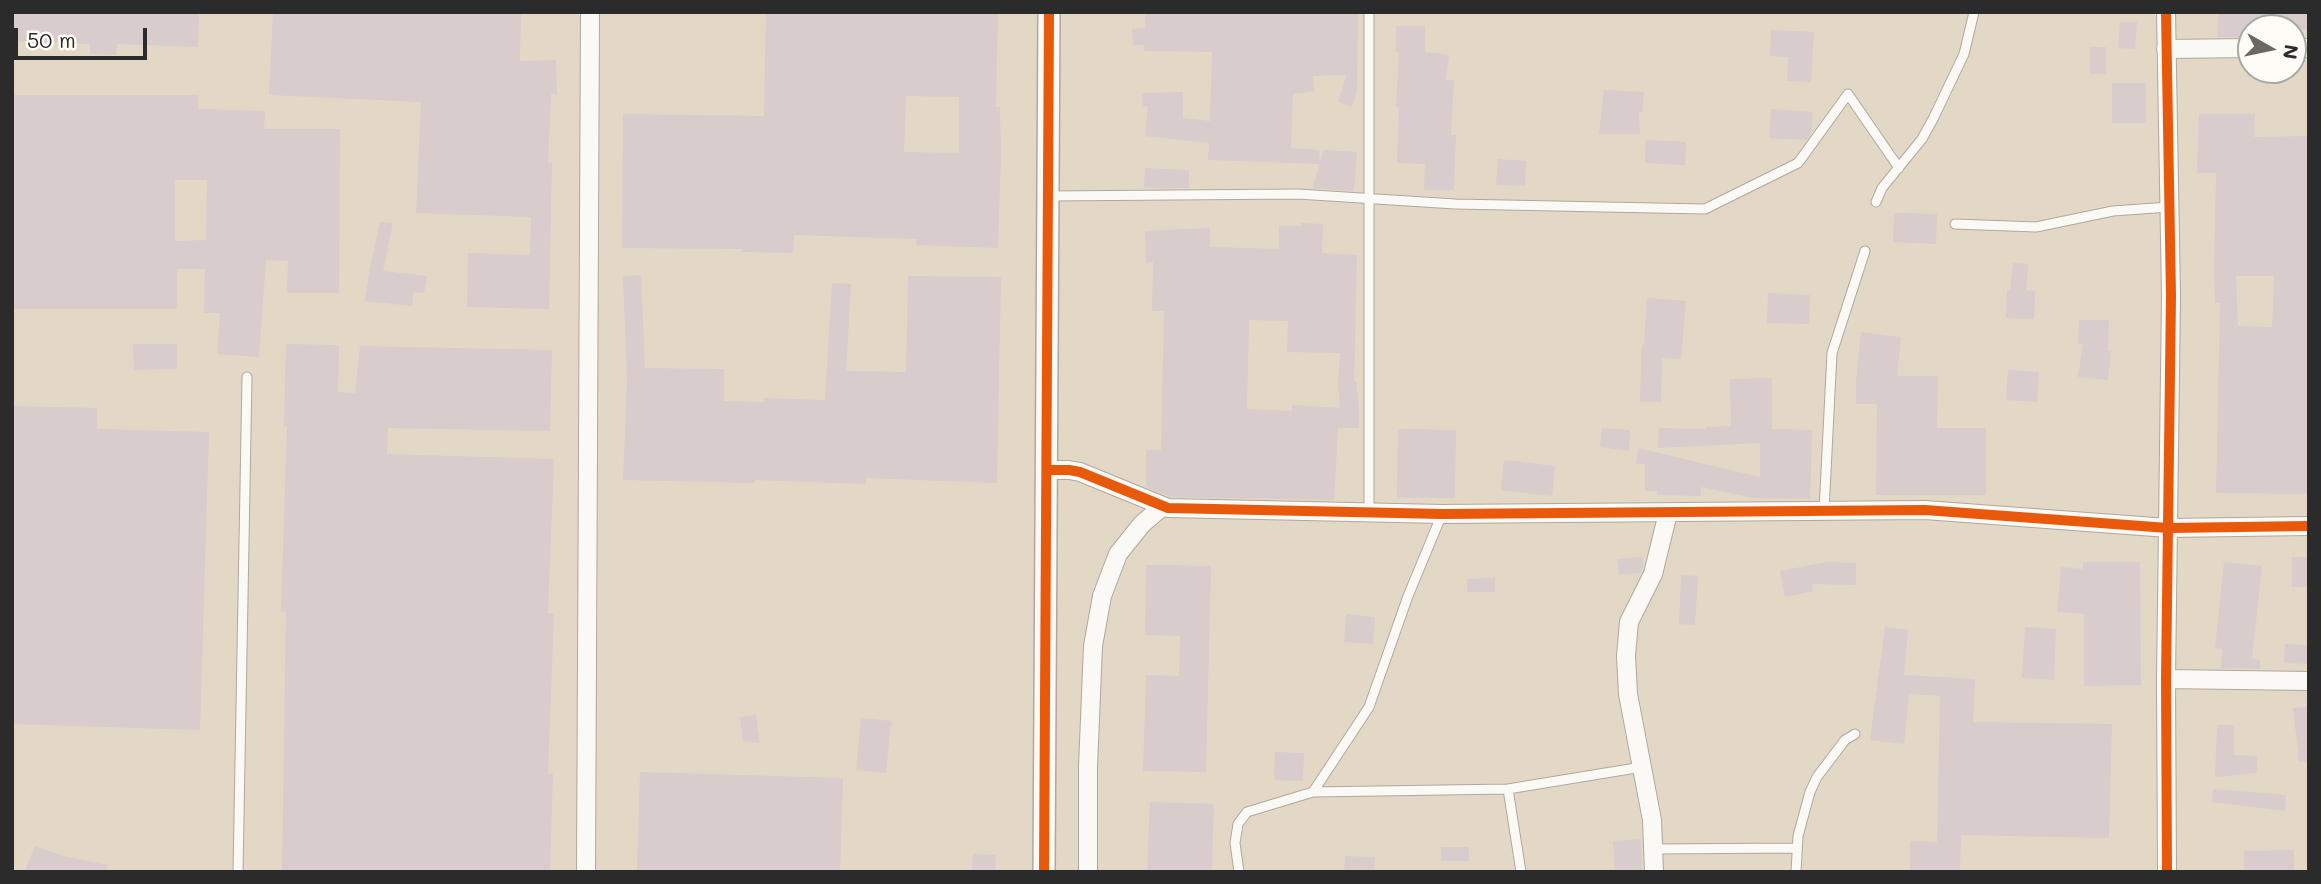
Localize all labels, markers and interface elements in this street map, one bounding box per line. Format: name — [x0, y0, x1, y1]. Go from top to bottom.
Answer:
scale bar — [18, 14, 150, 58]
north arrow — [2237, 14, 2307, 84]
text: 50 m — [27, 26, 76, 53]
text: N — [2278, 43, 2305, 61]

